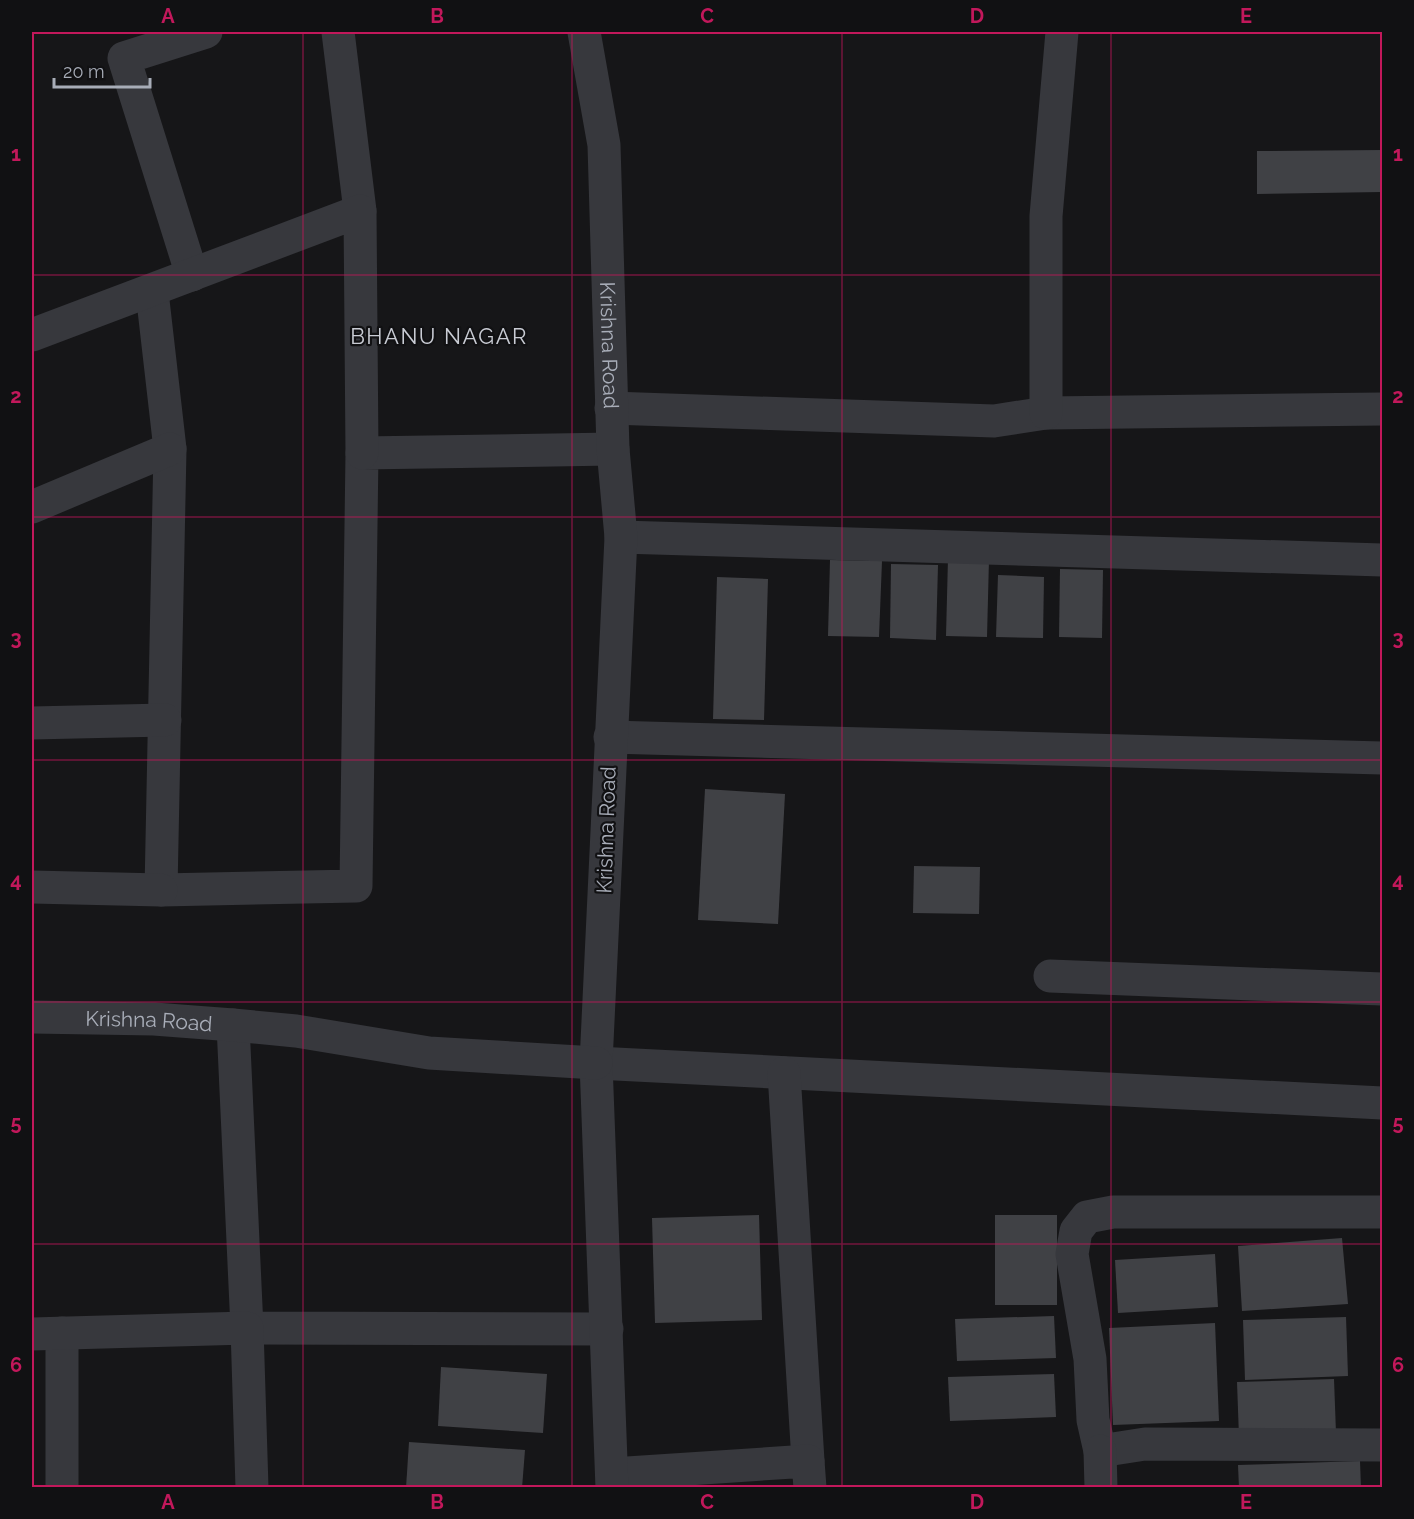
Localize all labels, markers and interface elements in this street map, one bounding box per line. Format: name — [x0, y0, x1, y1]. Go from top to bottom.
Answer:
text: A — [161, 4, 175, 28]
text: B — [430, 4, 444, 28]
text: C — [700, 4, 714, 28]
text: D — [970, 4, 984, 28]
text: E — [1240, 4, 1252, 28]
scale bar — [54, 51, 150, 89]
text: 20 m — [63, 61, 105, 82]
text: 1 — [11, 142, 21, 166]
text: 1 — [1393, 142, 1403, 166]
street label: Krishna Road — [596, 281, 624, 409]
district label: BHANU NAGAR — [350, 323, 528, 349]
text: 2 — [10, 384, 22, 408]
text: 2 — [1392, 384, 1404, 408]
text: 3 — [10, 626, 22, 650]
text: 3 — [1392, 626, 1404, 650]
street label: Krishna Road — [591, 766, 621, 894]
text: 4 — [10, 868, 22, 892]
text: 4 — [1392, 868, 1404, 892]
street label: Krishna Road — [85, 1005, 213, 1036]
text: 5 — [10, 1111, 22, 1135]
text: 5 — [1392, 1111, 1404, 1135]
text: 6 — [10, 1353, 22, 1377]
text: 6 — [1392, 1353, 1404, 1377]
text: A — [161, 1490, 175, 1514]
text: B — [430, 1490, 444, 1514]
text: C — [700, 1490, 714, 1514]
text: D — [970, 1490, 984, 1514]
text: E — [1240, 1490, 1252, 1514]

